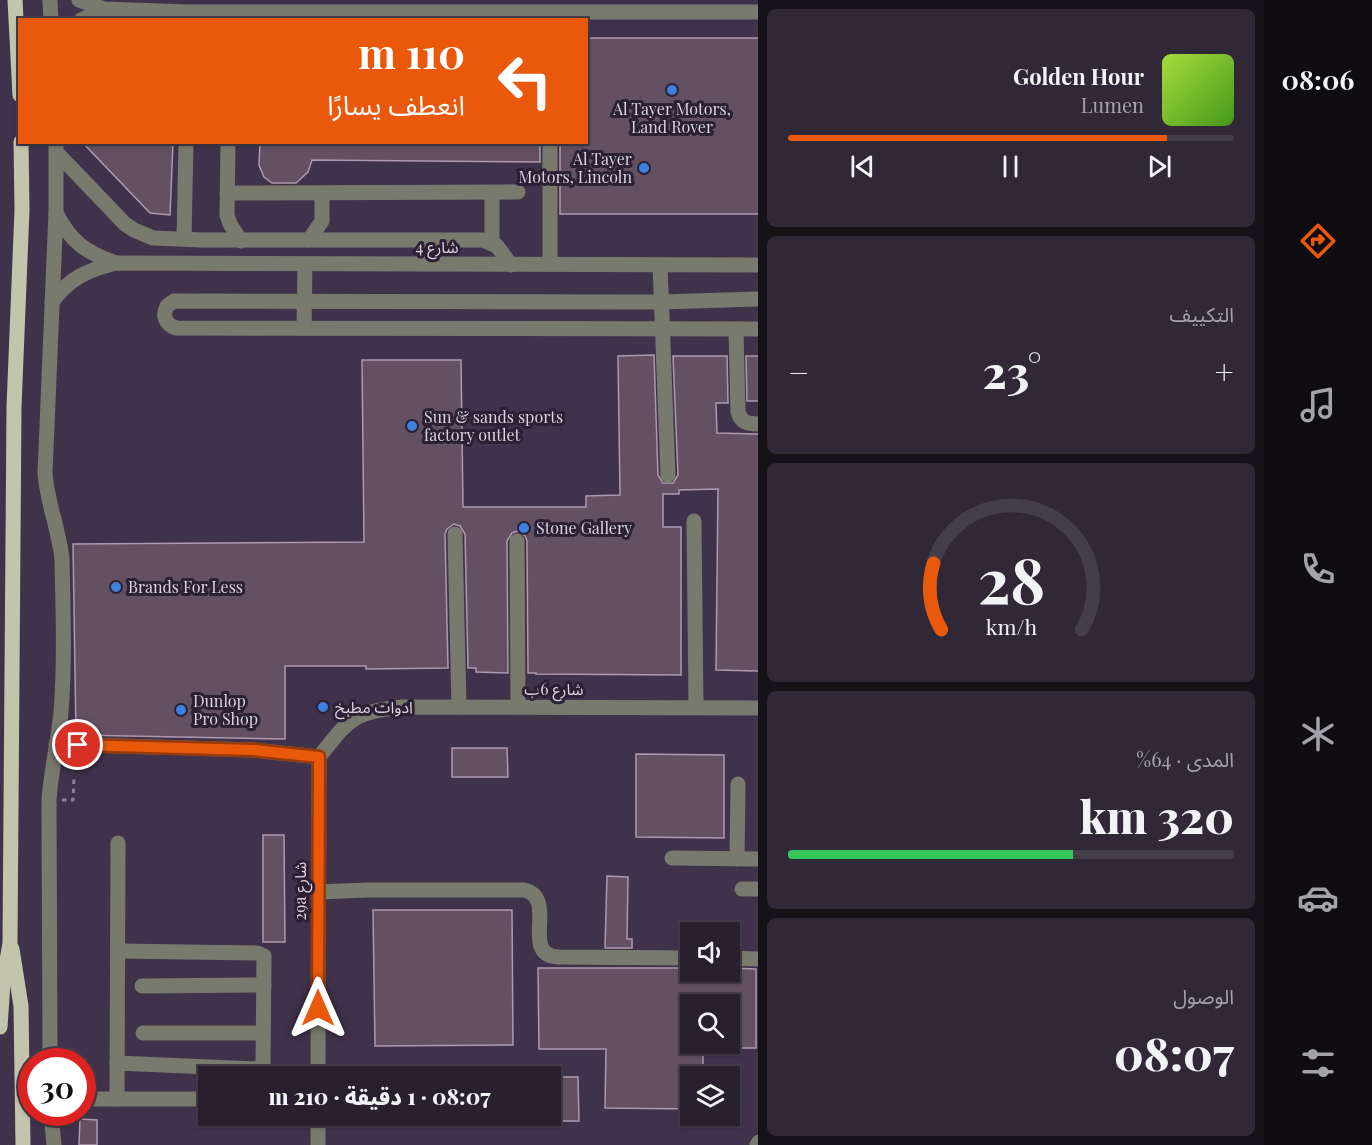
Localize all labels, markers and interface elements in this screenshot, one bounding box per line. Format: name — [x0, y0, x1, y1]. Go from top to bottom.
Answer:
text: 110 m — [358, 24, 465, 80]
icon: left — [486, 42, 564, 120]
text: Golden Hour — [1013, 61, 1144, 91]
text: 08:06 — [1282, 61, 1354, 97]
marker: Al Tayer Motors, Land Rover — [665, 83, 679, 97]
text: انعطف يسارًا — [327, 86, 465, 122]
text: Lumen — [1081, 91, 1144, 118]
place label: Al Tayer Motors, Land Rover — [612, 98, 731, 137]
place label: Al Tayer Motors, Lincoln — [519, 148, 632, 187]
icon: previous — [846, 150, 879, 183]
icon: pause — [994, 150, 1027, 183]
icon: next — [1143, 150, 1176, 183]
marker: Al Tayer Motors, Lincoln — [637, 161, 651, 175]
icon: directions — [1297, 220, 1339, 262]
street label: شارع 4 — [415, 236, 459, 260]
text: التكييف — [1170, 300, 1234, 327]
text: 23° — [982, 340, 1041, 400]
text: − — [788, 349, 809, 393]
text: + — [1215, 349, 1234, 393]
icon: music — [1297, 384, 1339, 426]
place label: Sun & sands sports factory outlet — [424, 406, 563, 445]
marker: Sun & sands sports factory outlet — [405, 419, 419, 433]
place label: Stone Gallery — [536, 517, 632, 538]
marker: Stone Gallery — [517, 521, 531, 535]
text: 28 — [977, 536, 1045, 620]
icon: phone — [1297, 548, 1339, 590]
place label: Brands For Less — [128, 576, 243, 597]
marker: Brands For Less — [109, 580, 123, 594]
text: km/h — [985, 612, 1037, 640]
street label: شارع 6ب — [524, 678, 584, 702]
place label: Dunlop Pro Shop — [193, 690, 258, 729]
place label: ادوات مطبخ — [335, 696, 413, 720]
marker: ادوات مطبخ — [316, 700, 330, 714]
marker: Dunlop Pro Shop — [174, 703, 188, 717]
icon: climate — [1297, 713, 1339, 755]
pin — [52, 719, 103, 770]
icon: arrive — [61, 728, 94, 761]
text: المدى · 64% — [1136, 745, 1234, 772]
text: 320 km — [1079, 785, 1234, 845]
street label: 29a شارع — [289, 862, 313, 920]
icon: car — [1297, 877, 1339, 919]
map controls — [680, 922, 740, 1126]
button: sound — [680, 922, 740, 982]
position arrow — [286, 976, 350, 1040]
text: الوصول — [1173, 982, 1234, 1009]
button: search — [680, 994, 740, 1054]
text: 08:07 — [1114, 1022, 1234, 1082]
icon: filters — [1297, 1042, 1339, 1084]
speed limit sign: 30 — [18, 1048, 96, 1126]
button: layers — [680, 1066, 740, 1126]
text: 08:07 · 1 دقيقة · 210 m — [268, 1081, 491, 1111]

